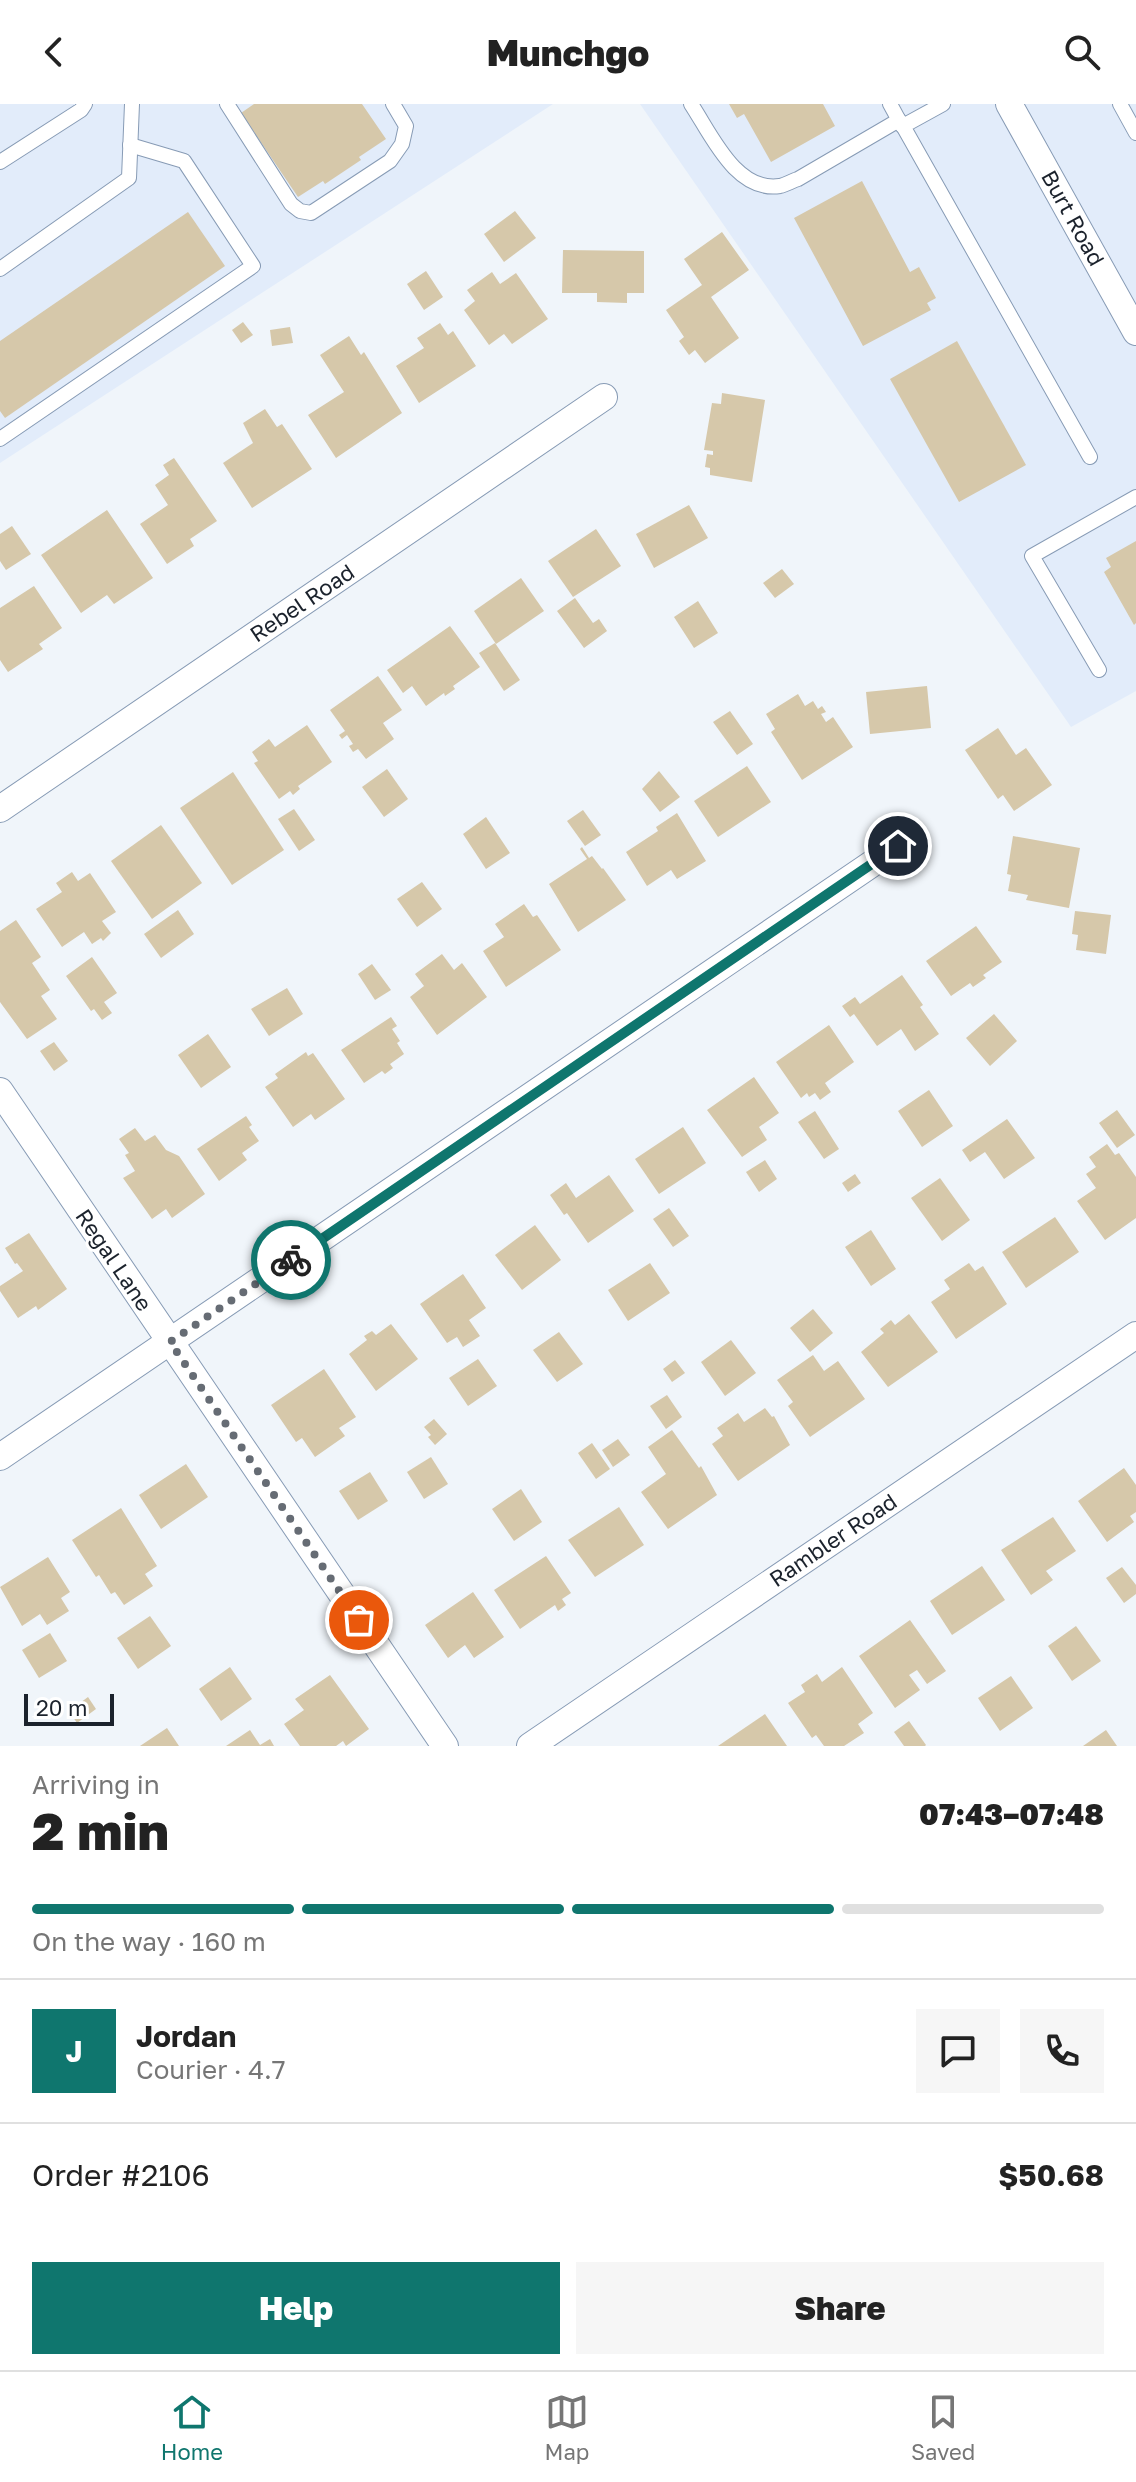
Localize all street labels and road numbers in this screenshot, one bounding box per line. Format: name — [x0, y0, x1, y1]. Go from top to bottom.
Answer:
street label: Burt Road — [1036, 165, 1111, 270]
street label: Rebel Road — [244, 558, 359, 647]
street label: Regal Lane — [70, 1203, 158, 1316]
street label: Rambler Road — [764, 1487, 902, 1592]

